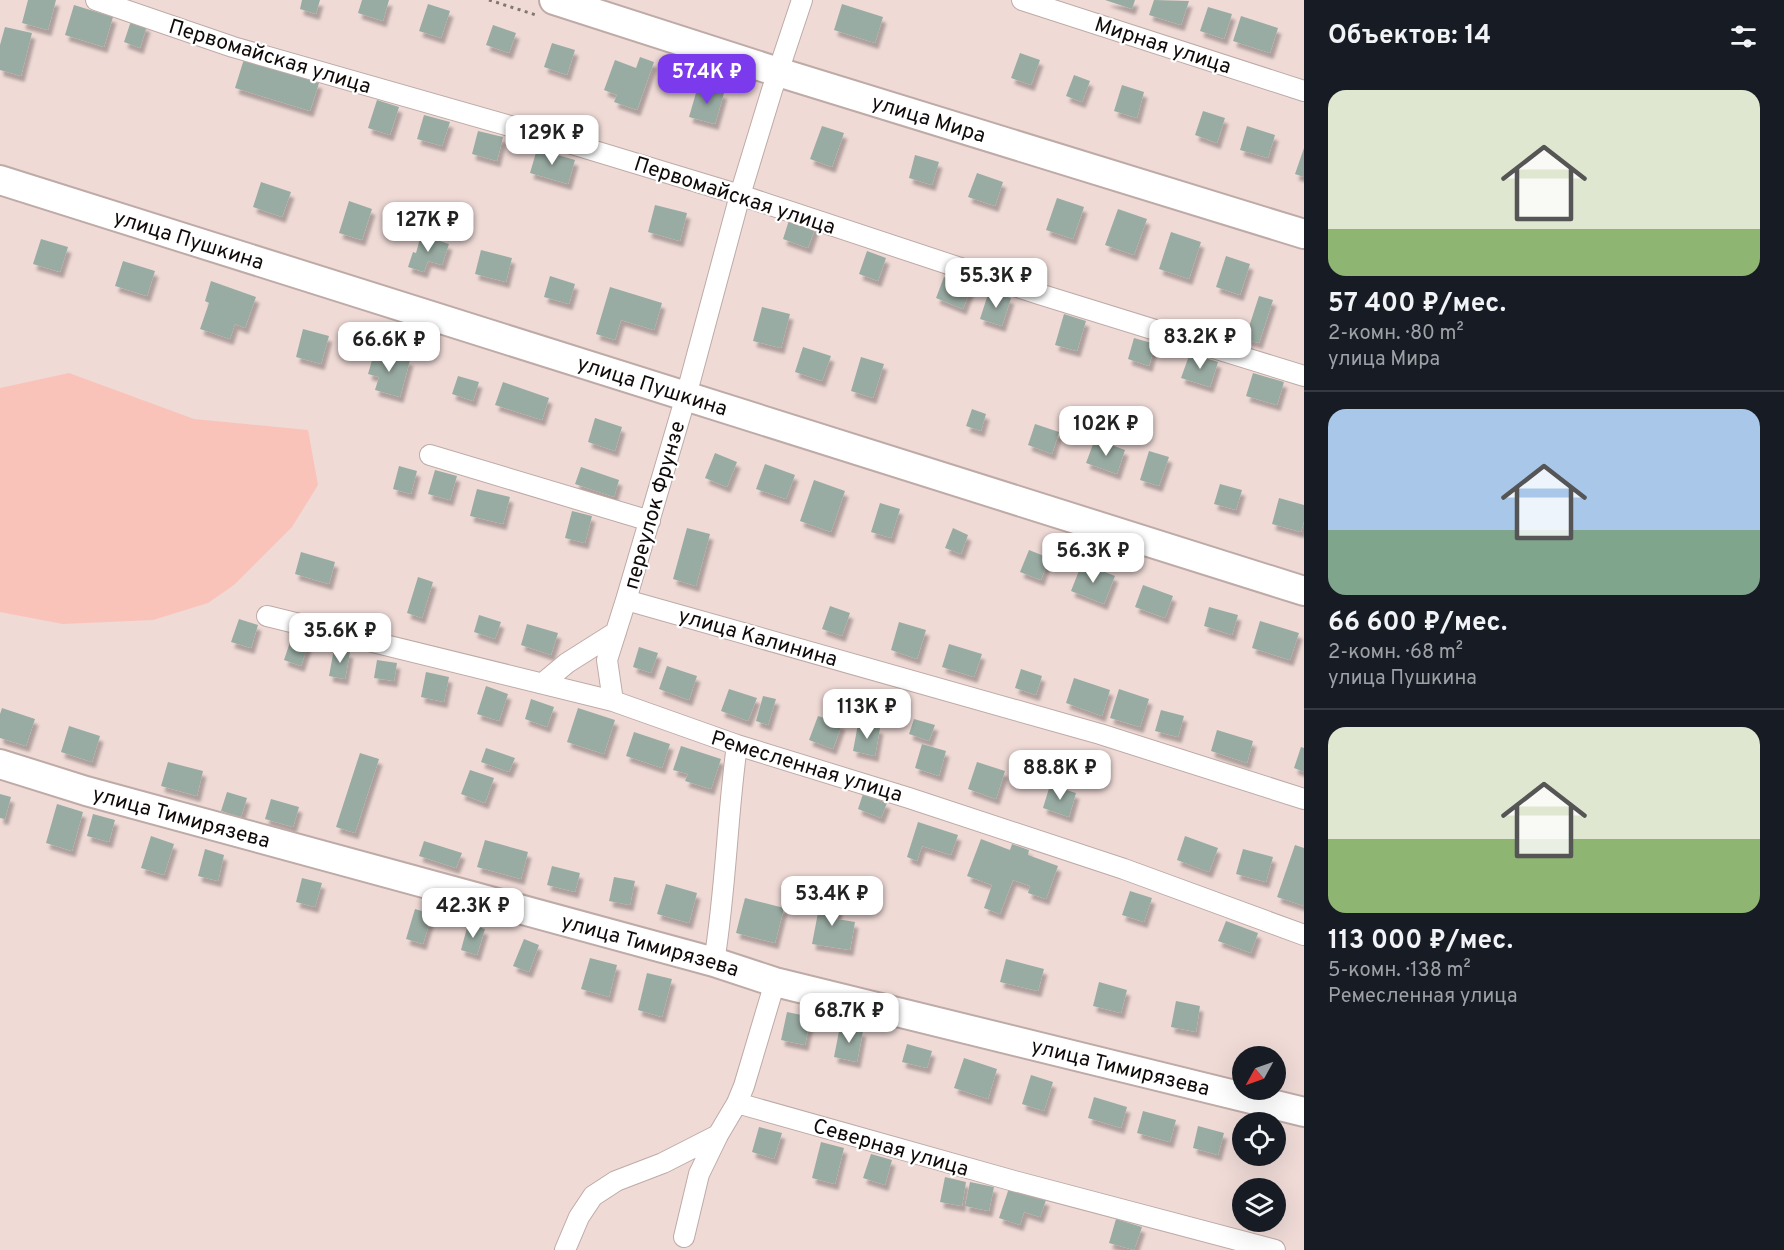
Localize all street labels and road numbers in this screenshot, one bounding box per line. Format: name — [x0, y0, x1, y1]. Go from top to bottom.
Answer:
street label: Мирная улица — [1091, 12, 1234, 81]
street label: Первомайская улица — [165, 14, 374, 101]
street label: улица Мира — [868, 90, 989, 150]
street label: Первомайская улица — [630, 151, 839, 242]
street label: улица Пушкина — [110, 205, 267, 277]
street label: улица Пушкина — [573, 351, 731, 423]
street label: переулок Фрунзе — [618, 418, 692, 593]
street label: улица Калинина — [675, 603, 840, 674]
street label: Ремесленная улица — [708, 725, 906, 809]
street label: улица Тимирязева — [89, 781, 273, 856]
street label: улица Тимирязева — [558, 909, 742, 984]
street label: улица Тимирязева — [1028, 1033, 1212, 1103]
street label: Северная улица — [809, 1113, 972, 1184]

